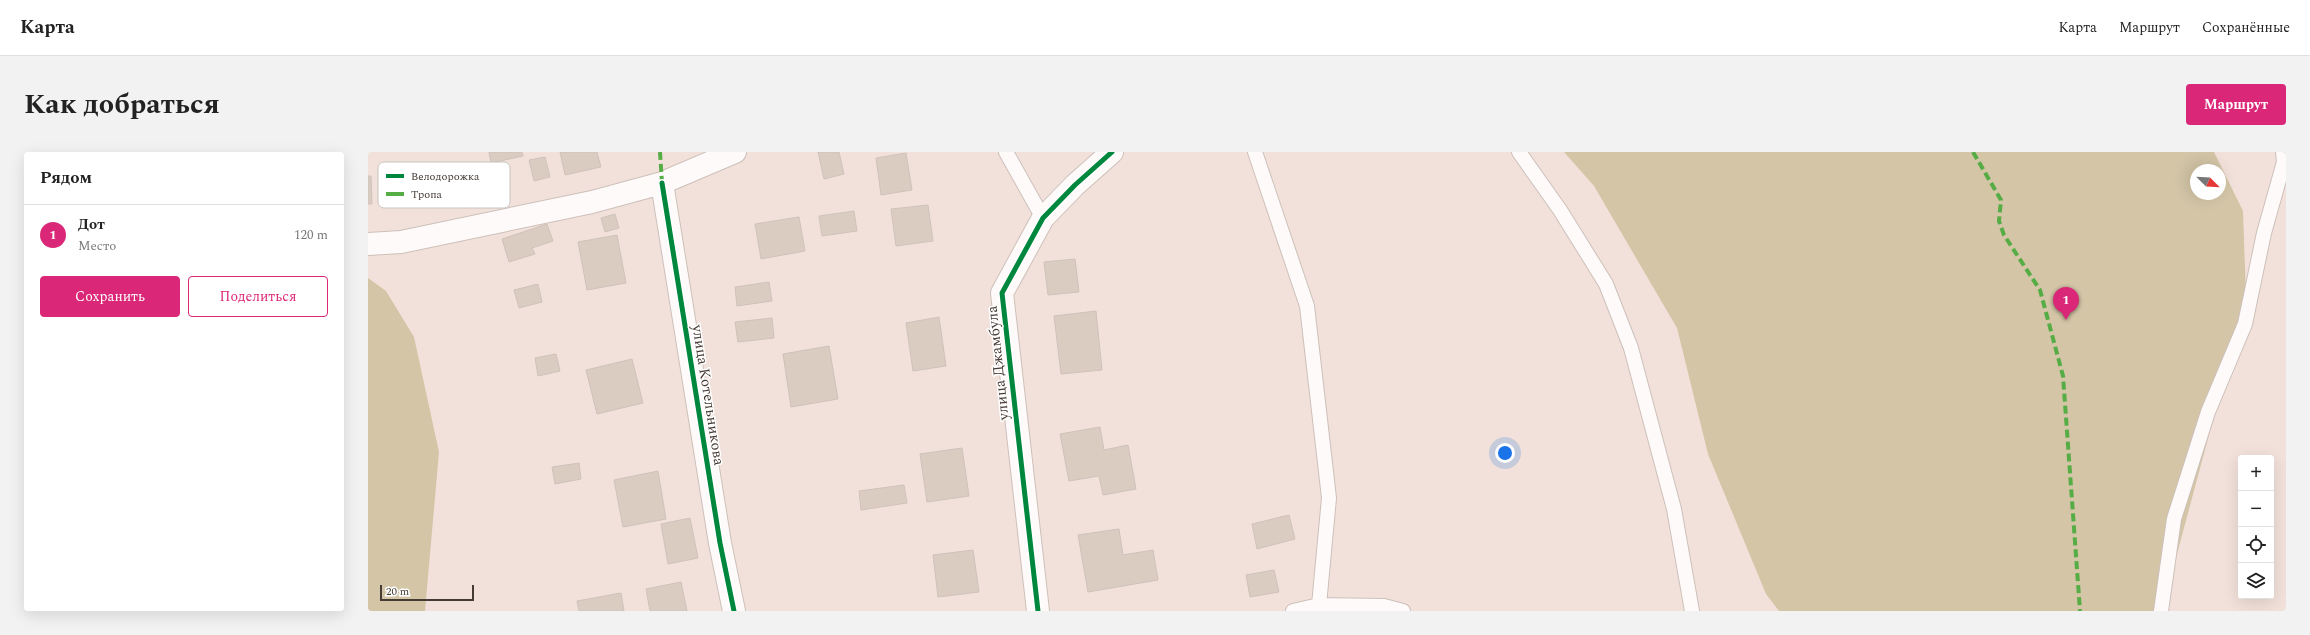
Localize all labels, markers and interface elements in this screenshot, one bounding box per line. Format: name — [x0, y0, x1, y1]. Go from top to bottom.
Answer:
text: Карта — [20, 13, 75, 42]
text: Карта — [2059, 17, 2097, 38]
text: Маршрут — [2119, 17, 2180, 38]
text: Сохранённые — [2202, 17, 2290, 38]
text: Как добраться — [24, 83, 220, 126]
button: Маршрут — [2186, 84, 2286, 125]
legend — [378, 162, 510, 208]
north arrow — [2190, 164, 2226, 200]
text: Рядом — [40, 165, 92, 191]
text: Велодорожка — [411, 168, 480, 185]
text: Тропа — [411, 186, 443, 203]
text: Дот — [78, 213, 105, 236]
text: 1 — [49, 225, 57, 245]
text: 120 m — [294, 225, 328, 245]
text: Место — [78, 236, 116, 256]
button: Сохранить — [40, 276, 180, 317]
button: Поделиться — [188, 276, 328, 317]
pin: 1 — [2053, 287, 2079, 320]
street label: улица Джамбула — [980, 304, 1016, 422]
street label: улица Котельникова — [685, 322, 731, 468]
your location — [1495, 443, 1515, 463]
map controls — [2238, 455, 2274, 599]
button: + — [2238, 455, 2274, 491]
button: − — [2238, 491, 2274, 527]
button: locate — [2238, 527, 2274, 563]
button: layers — [2238, 563, 2274, 599]
scale bar — [380, 583, 474, 602]
text: 20 m — [386, 583, 409, 600]

